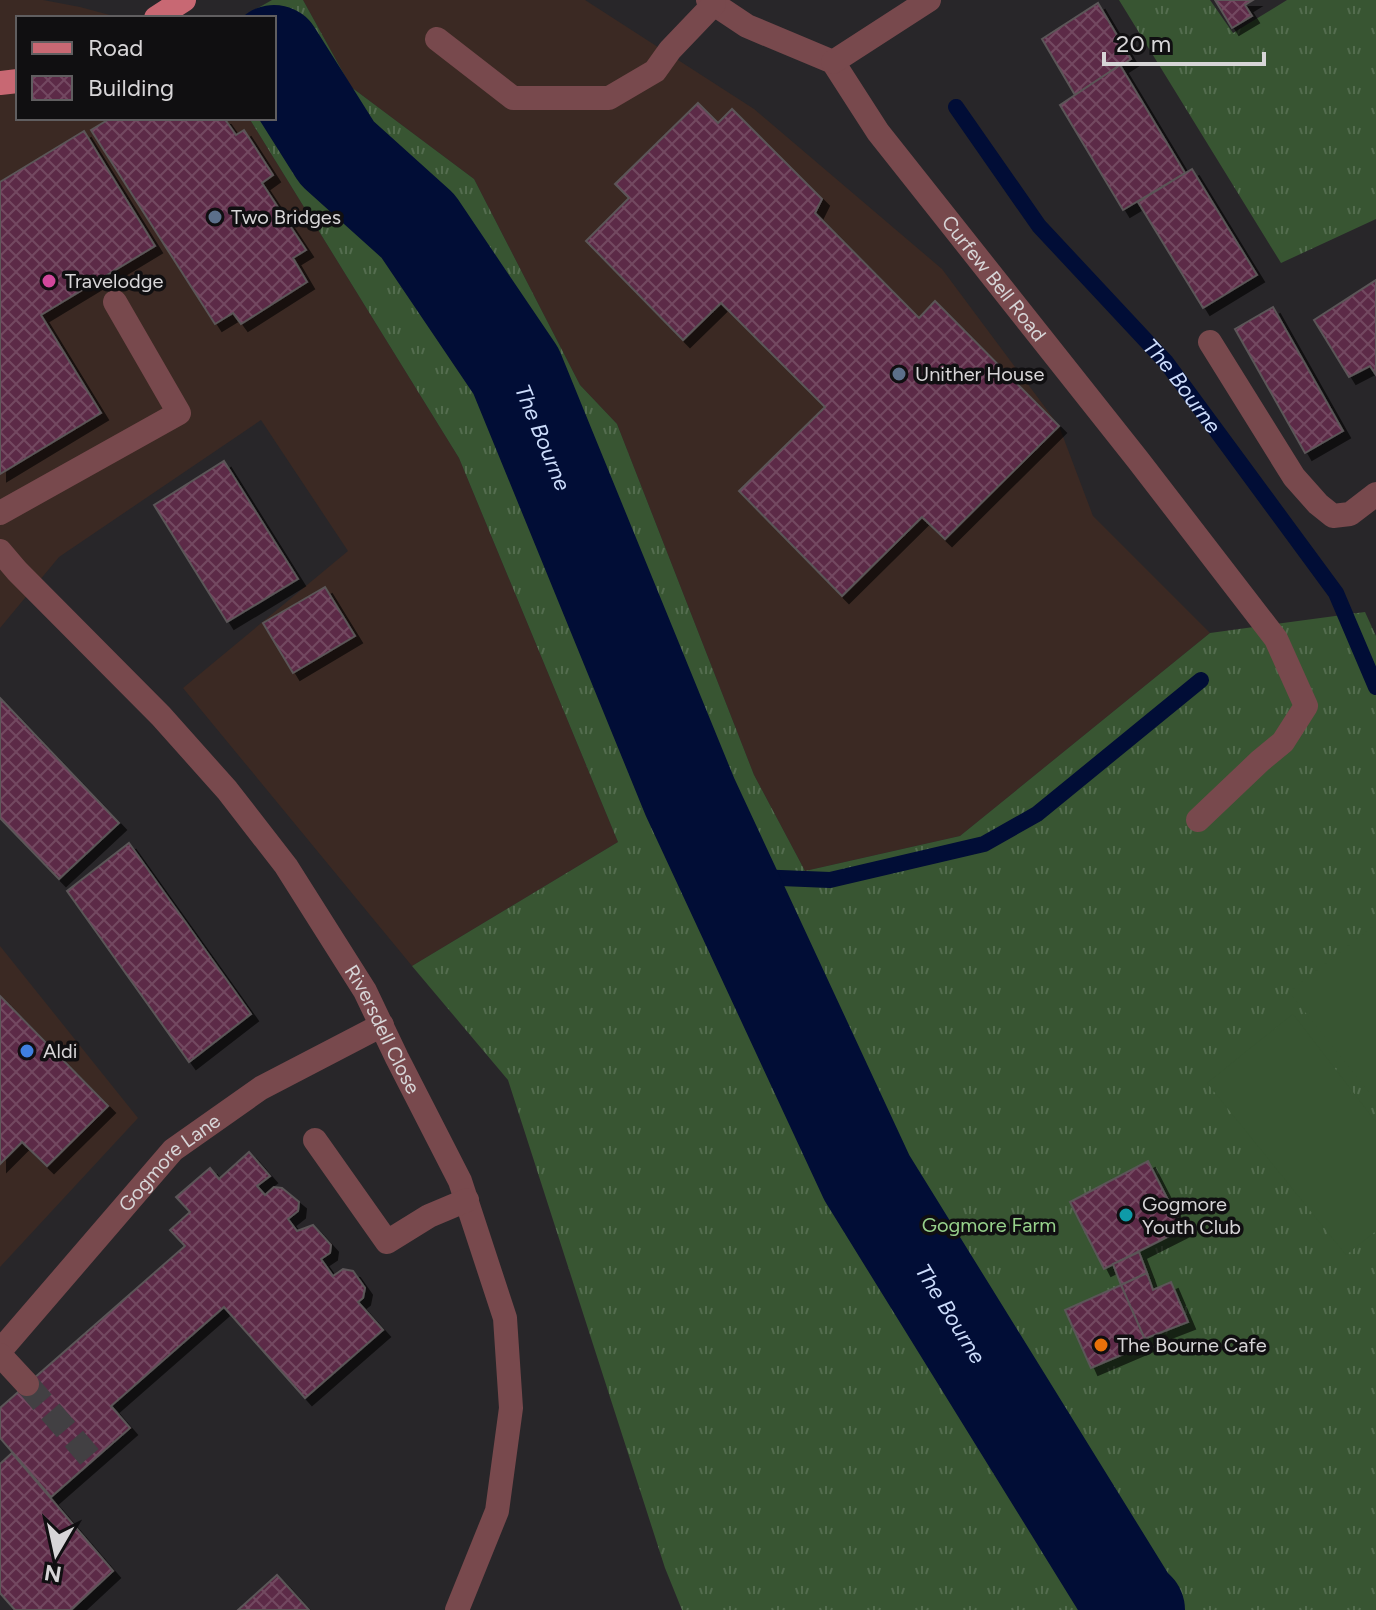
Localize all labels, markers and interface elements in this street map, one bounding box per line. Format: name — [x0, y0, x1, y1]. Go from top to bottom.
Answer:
legend — [16, 16, 276, 120]
scale bar — [1104, 16, 1264, 66]
text: 20 m — [1116, 29, 1171, 58]
text: Road — [88, 33, 143, 62]
text: Building — [88, 73, 174, 102]
place label: Two Bridges — [231, 205, 341, 229]
marker: Two Bridges — [206, 208, 224, 226]
street label: Curfew Bell Road — [937, 211, 1051, 346]
place label: Travelodge — [65, 269, 163, 293]
marker: Travelodge — [40, 272, 58, 290]
water label: The Bourne — [1137, 333, 1227, 439]
place label: Unither House — [915, 362, 1044, 386]
marker: Unither House — [890, 365, 908, 383]
water label: The Bourne — [509, 381, 576, 495]
street label: Riversdell Close — [340, 960, 425, 1098]
place label: Aldi — [43, 1039, 77, 1063]
marker: Aldi — [18, 1042, 36, 1060]
street label: Gogmore Lane — [113, 1108, 225, 1217]
place label: Gogmore Youth Club — [1142, 1192, 1241, 1239]
marker: Gogmore Youth Club — [1117, 1206, 1135, 1224]
park label: Gogmore Farm — [922, 1213, 1056, 1237]
water label: The Bourne — [909, 1259, 992, 1369]
place label: The Bourne Cafe — [1117, 1333, 1267, 1357]
marker: The Bourne Cafe — [1092, 1336, 1110, 1354]
north arrow — [16, 1514, 96, 1594]
text: N — [42, 1559, 63, 1588]

